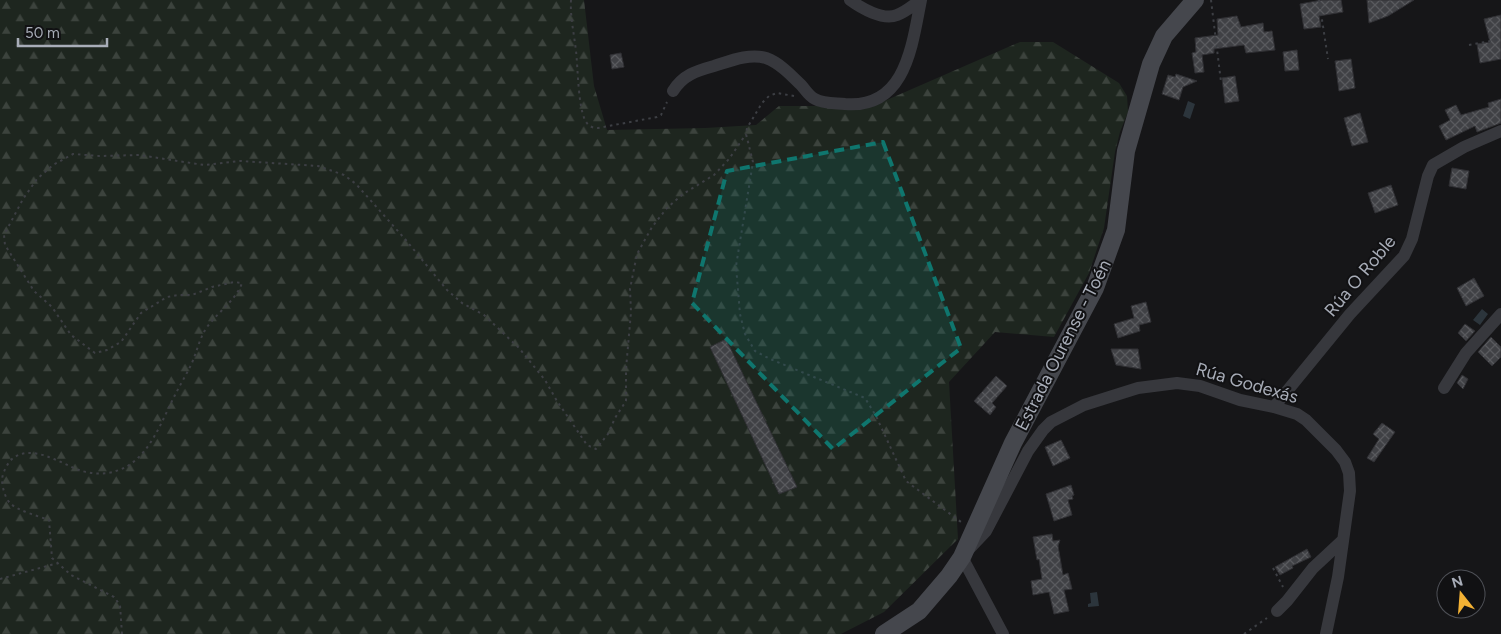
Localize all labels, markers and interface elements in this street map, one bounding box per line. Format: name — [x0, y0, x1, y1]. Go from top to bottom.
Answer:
scale bar — [18, 15, 106, 47]
text: 50 m — [25, 24, 60, 42]
street label: Rúa O Roble — [1320, 231, 1400, 321]
street label: Estrada Ourense - Toén — [1010, 256, 1116, 434]
street label: Rúa Godexás — [1193, 358, 1301, 408]
north arrow — [1436, 569, 1486, 619]
text: N — [1450, 572, 1465, 592]

